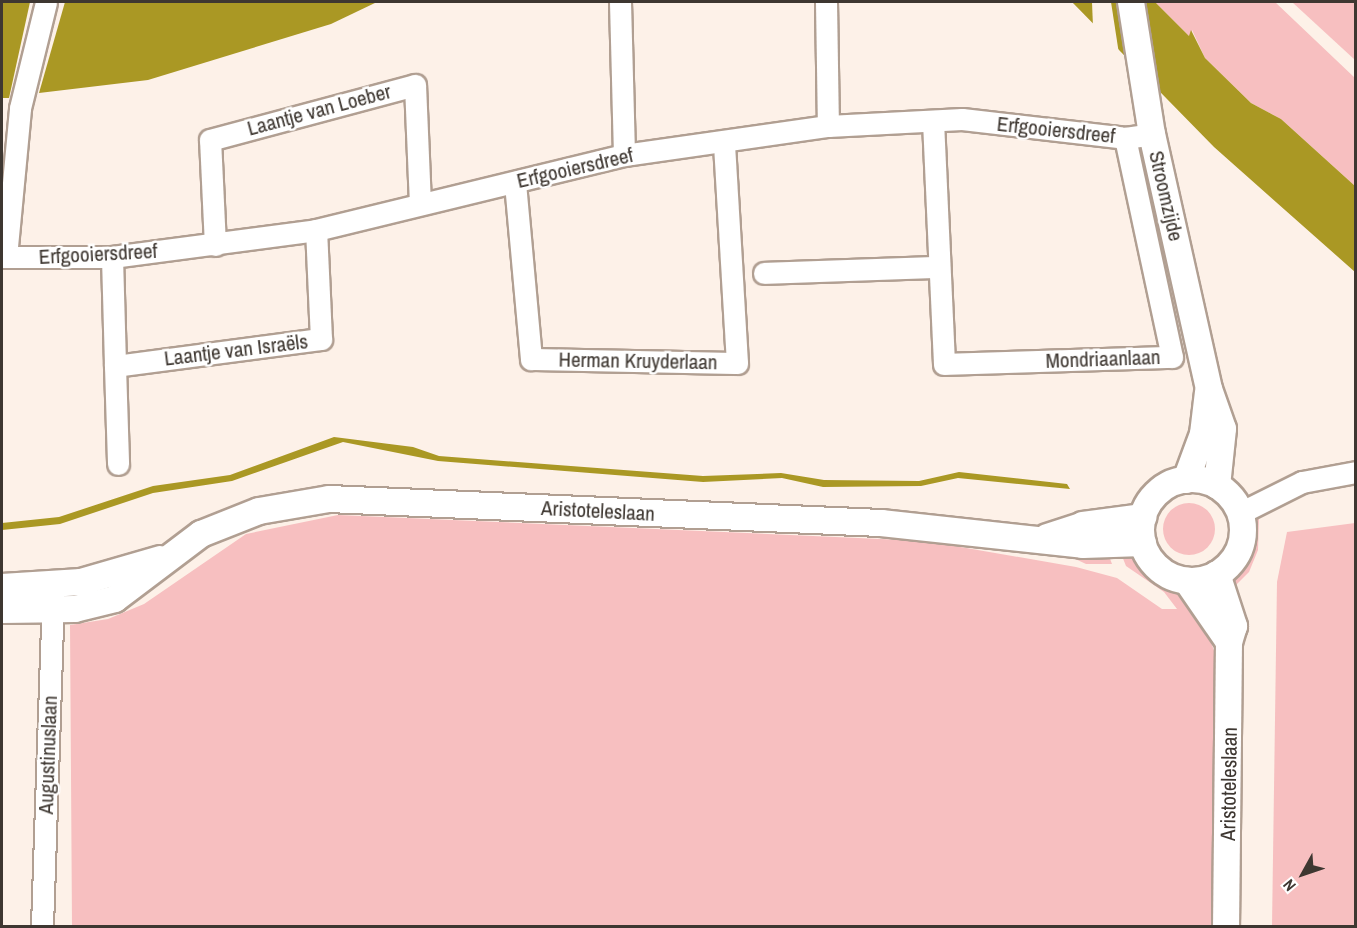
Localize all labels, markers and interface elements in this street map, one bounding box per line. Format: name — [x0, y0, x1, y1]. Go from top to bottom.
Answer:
street label: Laantje van Loeber — [245, 79, 393, 141]
street label: Erfgooiersdreef — [996, 111, 1116, 149]
street label: Erfgooiersdreef — [514, 142, 636, 194]
street label: Stroomzijde — [1143, 148, 1189, 244]
street label: Erfgooiersdreef — [38, 238, 158, 270]
street label: Laantje van Israëls — [163, 329, 309, 371]
street label: Mondriaanlaan — [1045, 344, 1161, 374]
street label: Herman Kruyderlaan — [558, 347, 718, 375]
street label: Aristoteleslaan — [540, 495, 656, 527]
street label: Augustinuslaan — [33, 695, 63, 815]
street label: Aristoteleslaan — [1215, 727, 1243, 841]
north arrow — [1273, 844, 1333, 904]
text: N — [1278, 875, 1301, 896]

